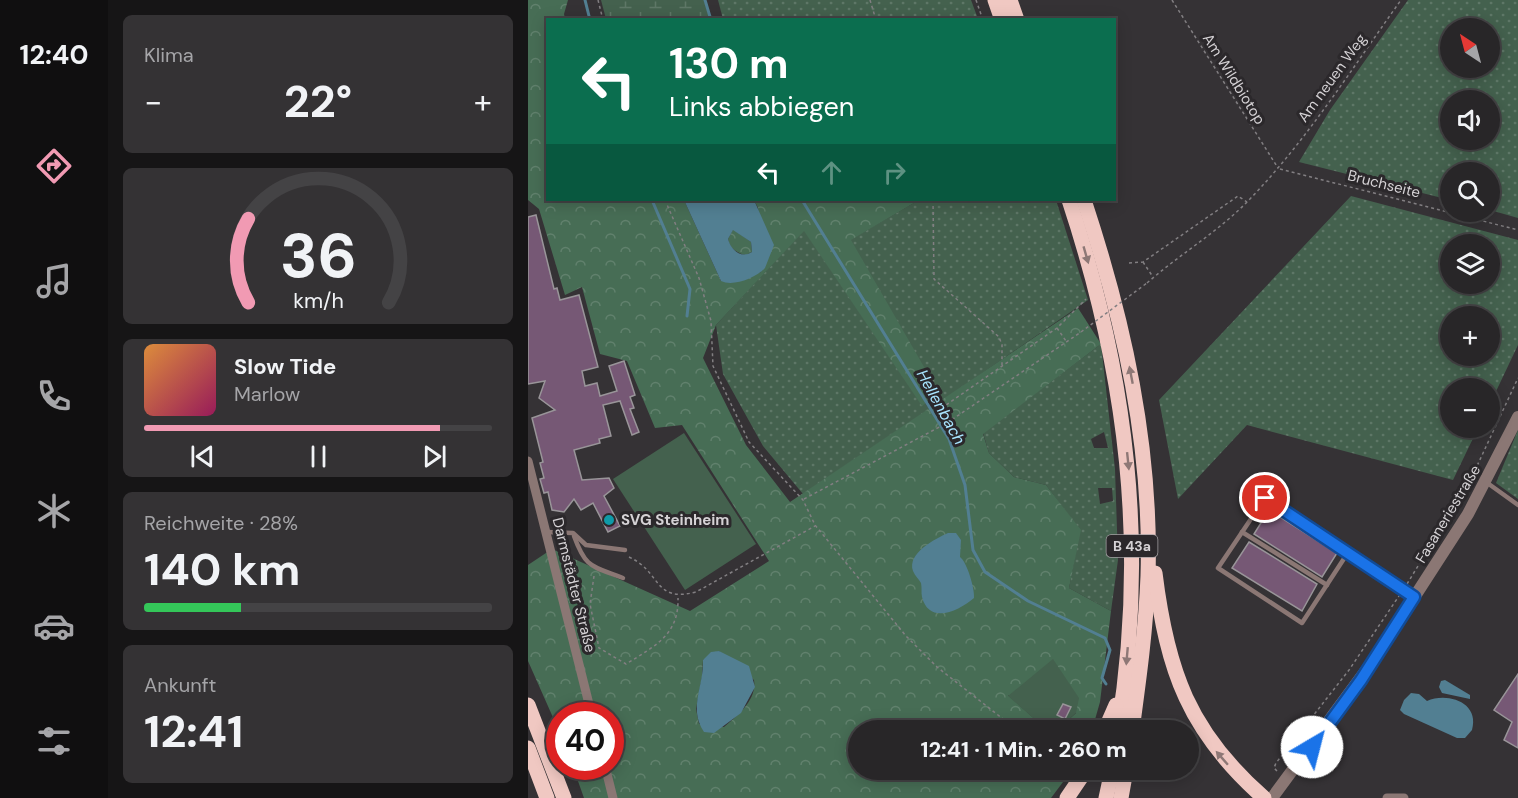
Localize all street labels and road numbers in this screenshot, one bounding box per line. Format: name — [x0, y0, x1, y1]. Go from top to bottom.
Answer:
street label: Am Wildbiotop — [1198, 30, 1270, 128]
street label: Am neuen Weg — [1293, 30, 1371, 126]
street label: Bruchseite — [1346, 165, 1422, 203]
street label: Fasaneriestraße — [1411, 461, 1485, 567]
street label: Darmstädter Straße — [548, 515, 600, 655]
road number: B 43a — [1106, 535, 1158, 557]

